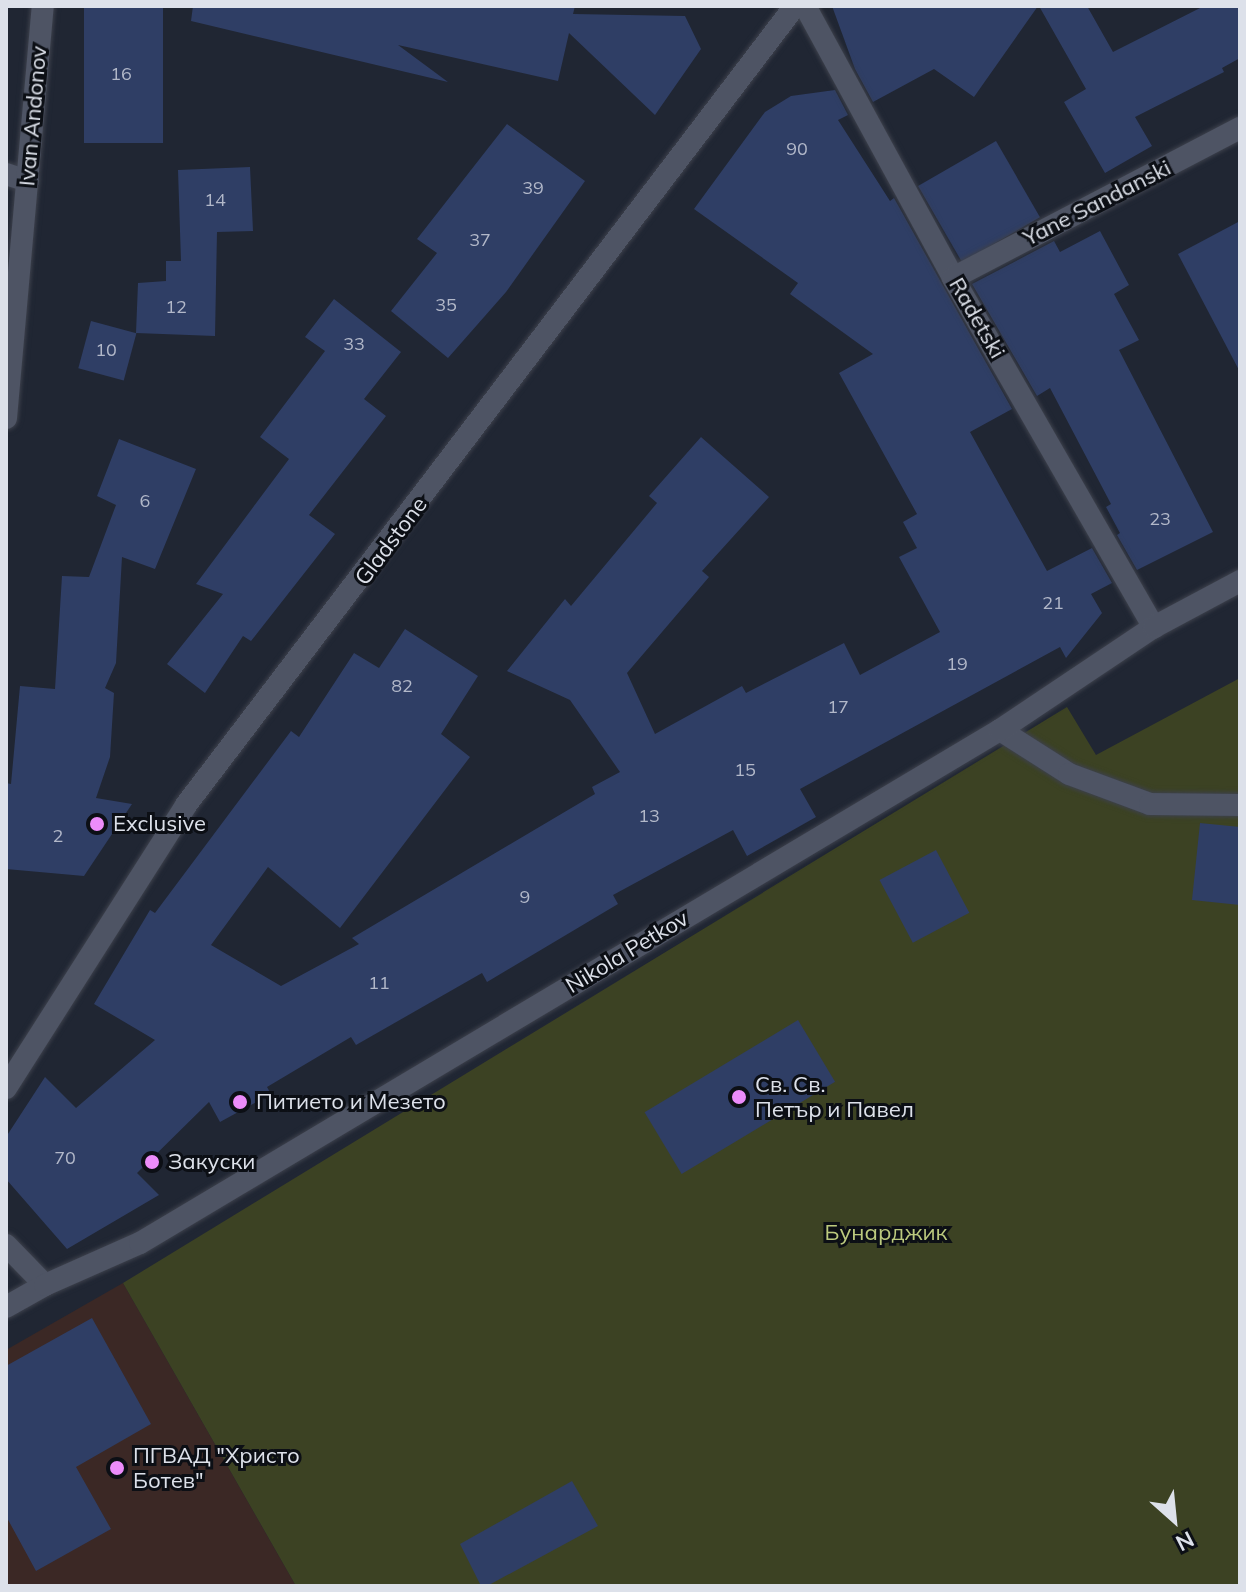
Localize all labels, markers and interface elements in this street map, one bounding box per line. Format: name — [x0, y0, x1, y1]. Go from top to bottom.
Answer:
street label: Ivan Andonov — [14, 45, 52, 187]
house number: 16 — [110, 63, 132, 85]
house number: 90 — [786, 138, 808, 160]
street label: Yane Sandanski — [1019, 154, 1175, 252]
house number: 39 — [522, 177, 544, 199]
house number: 14 — [204, 189, 226, 211]
house number: 37 — [469, 229, 491, 251]
street label: Radetski — [943, 273, 1011, 363]
house number: 35 — [435, 294, 457, 316]
house number: 12 — [165, 296, 187, 318]
house number: 33 — [343, 333, 365, 355]
house number: 10 — [95, 339, 117, 361]
house number: 6 — [140, 490, 150, 512]
street label: Gladstone — [349, 492, 433, 590]
house number: 23 — [1149, 508, 1171, 530]
house number: 21 — [1042, 592, 1064, 614]
house number: 19 — [946, 653, 968, 675]
house number: 82 — [391, 675, 413, 697]
house number: 17 — [827, 696, 849, 718]
house number: 15 — [734, 759, 756, 781]
house number: 13 — [638, 805, 660, 827]
place label: Exclusive — [113, 811, 206, 837]
marker: Exclusive — [88, 815, 106, 833]
house number: 2 — [53, 825, 63, 847]
house number: 9 — [520, 886, 530, 908]
street label: Nikola Petkov — [561, 905, 693, 999]
house number: 11 — [368, 972, 390, 994]
place label: Св. Св. Петър и Павел — [755, 1071, 914, 1122]
marker: Св. Св. Петър и Павел — [730, 1088, 748, 1106]
place label: Питието и Мезето — [256, 1089, 446, 1115]
marker: Питието и Мезето — [231, 1093, 249, 1111]
house number: 70 — [54, 1147, 76, 1169]
place label: Закуски — [168, 1149, 255, 1175]
marker: Закуски — [143, 1153, 161, 1171]
park label: Бунарджик — [825, 1220, 947, 1246]
place label: ПГВАД "Христо Ботев" — [133, 1442, 300, 1494]
marker: ПГВАД "Христо Ботев" — [108, 1459, 126, 1477]
north arrow — [1134, 1480, 1214, 1560]
text: N — [1171, 1525, 1199, 1558]

